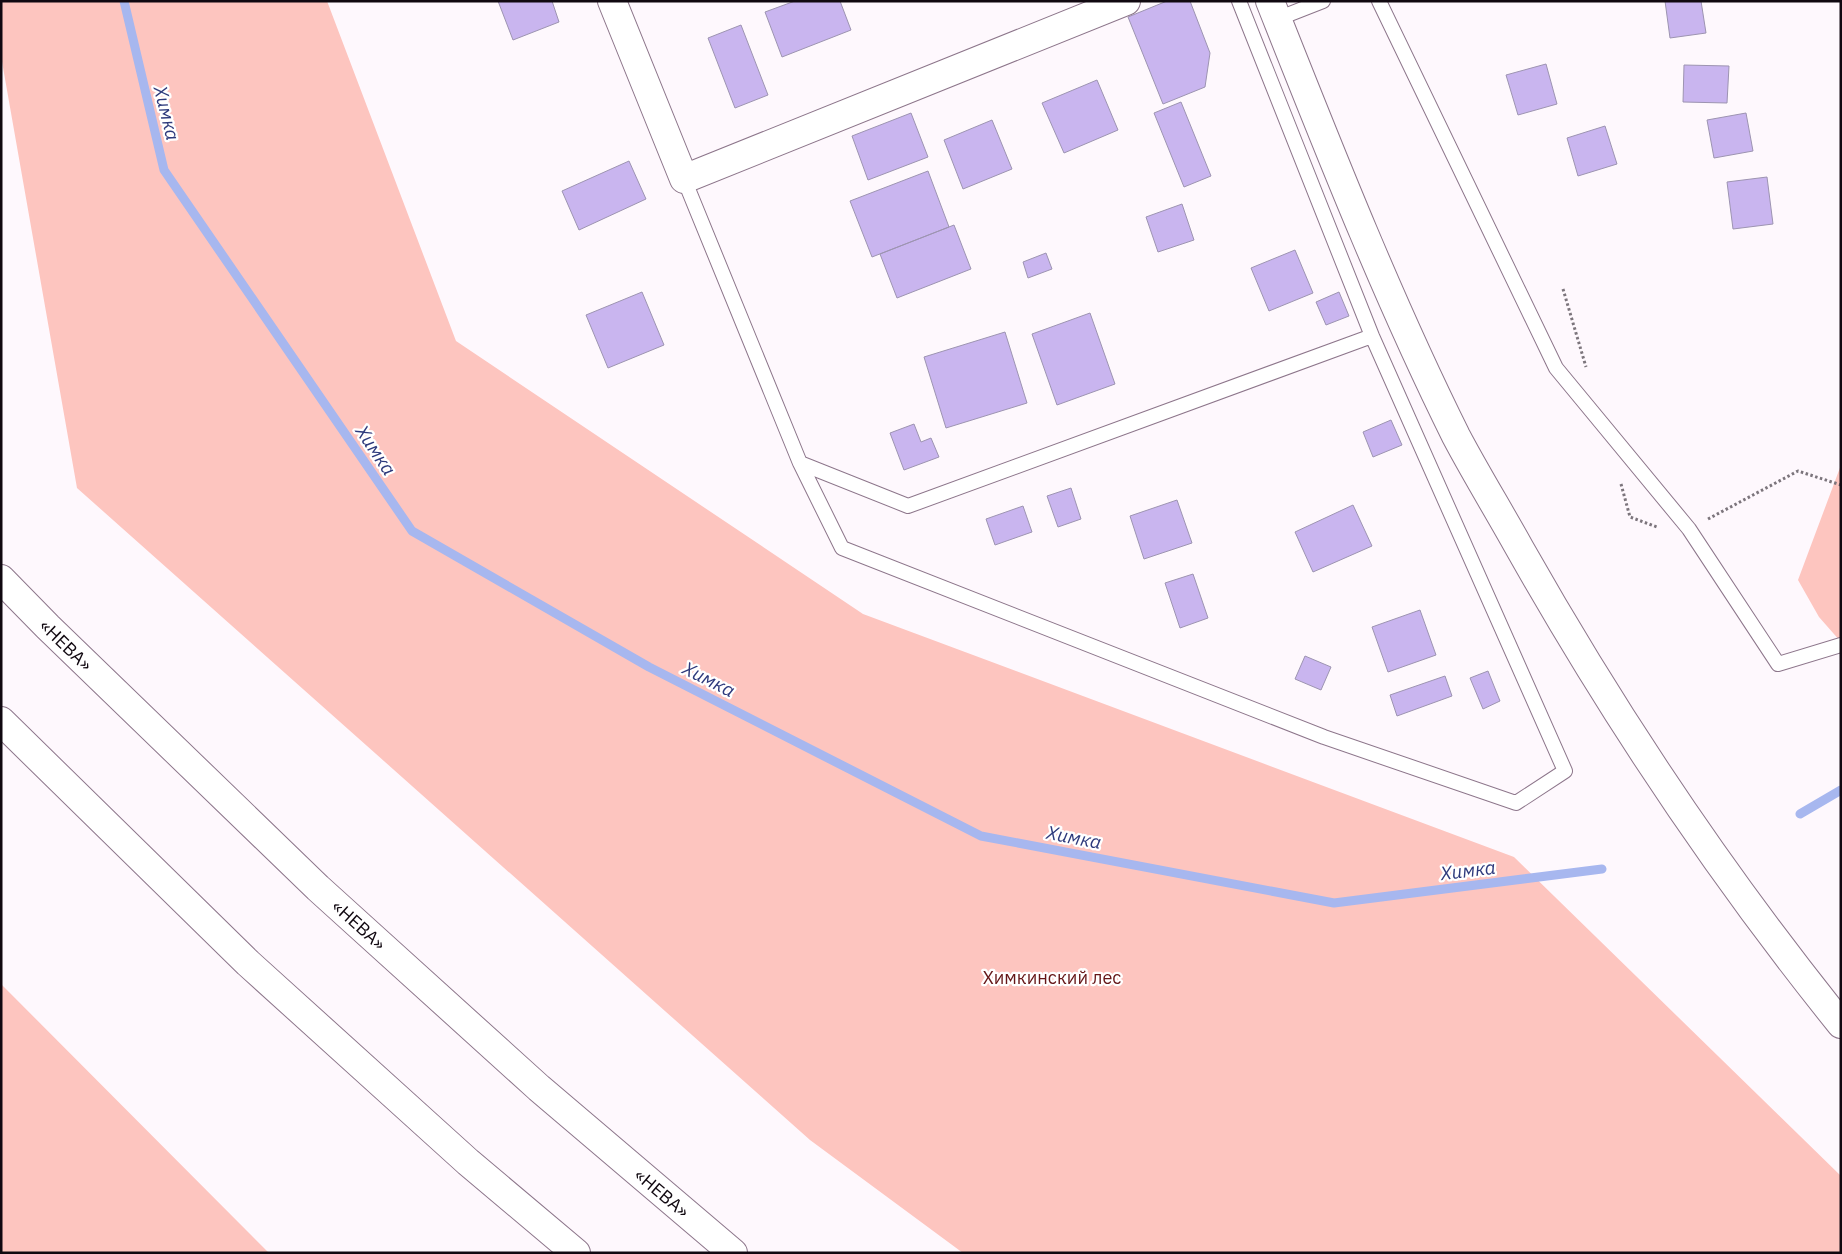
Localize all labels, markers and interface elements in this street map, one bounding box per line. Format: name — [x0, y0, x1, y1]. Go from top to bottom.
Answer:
water label: Химка — [148, 82, 185, 143]
water label: Химка — [350, 419, 401, 480]
street label: «НЕВА» — [35, 614, 97, 676]
water label: Химка — [678, 655, 739, 702]
water label: Химка — [1044, 820, 1103, 854]
water label: Химка — [1438, 855, 1497, 885]
street label: «НЕВА» — [327, 895, 391, 955]
park label: Химкинский лес — [983, 966, 1121, 989]
street label: «НЕВА» — [630, 1163, 694, 1223]

